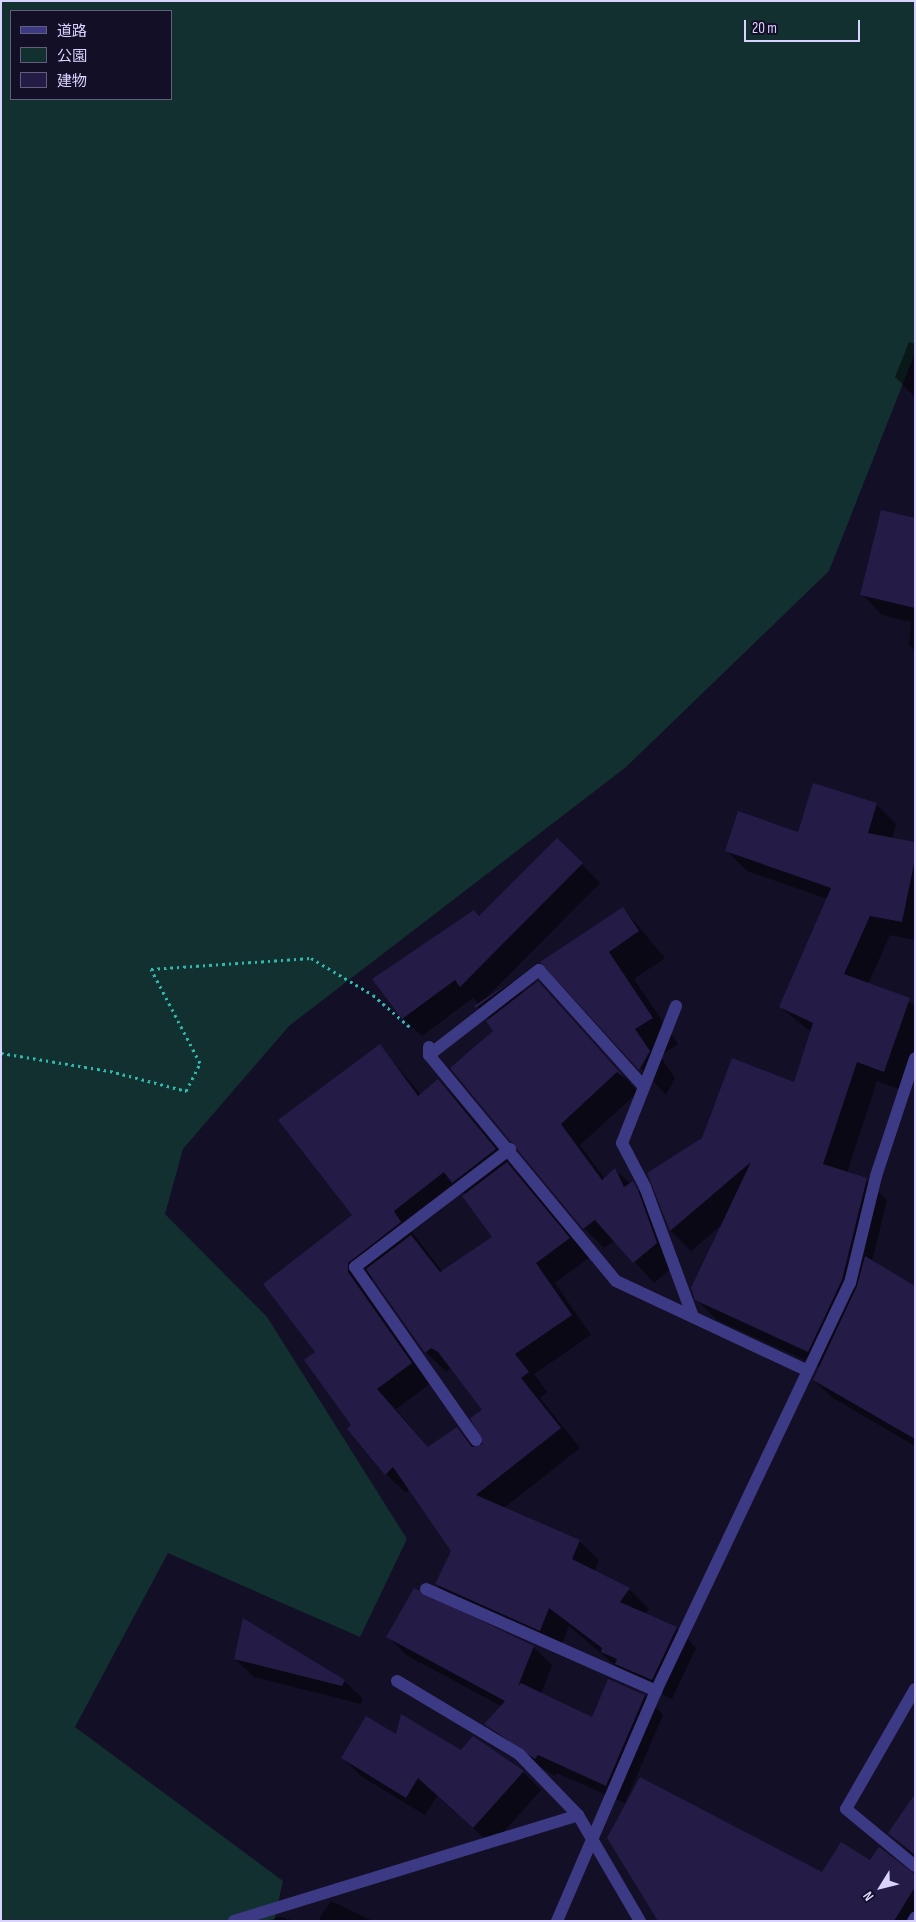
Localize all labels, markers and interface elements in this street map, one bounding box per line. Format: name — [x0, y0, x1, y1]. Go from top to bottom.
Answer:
legend — [10, 10, 172, 100]
scale bar — [746, 10, 862, 42]
text: 20 m — [752, 19, 777, 38]
text: 道路 — [57, 22, 87, 41]
text: 公園 — [57, 47, 87, 66]
text: 建物 — [57, 72, 87, 91]
north arrow — [856, 1862, 906, 1912]
text: N — [859, 1888, 878, 1904]

